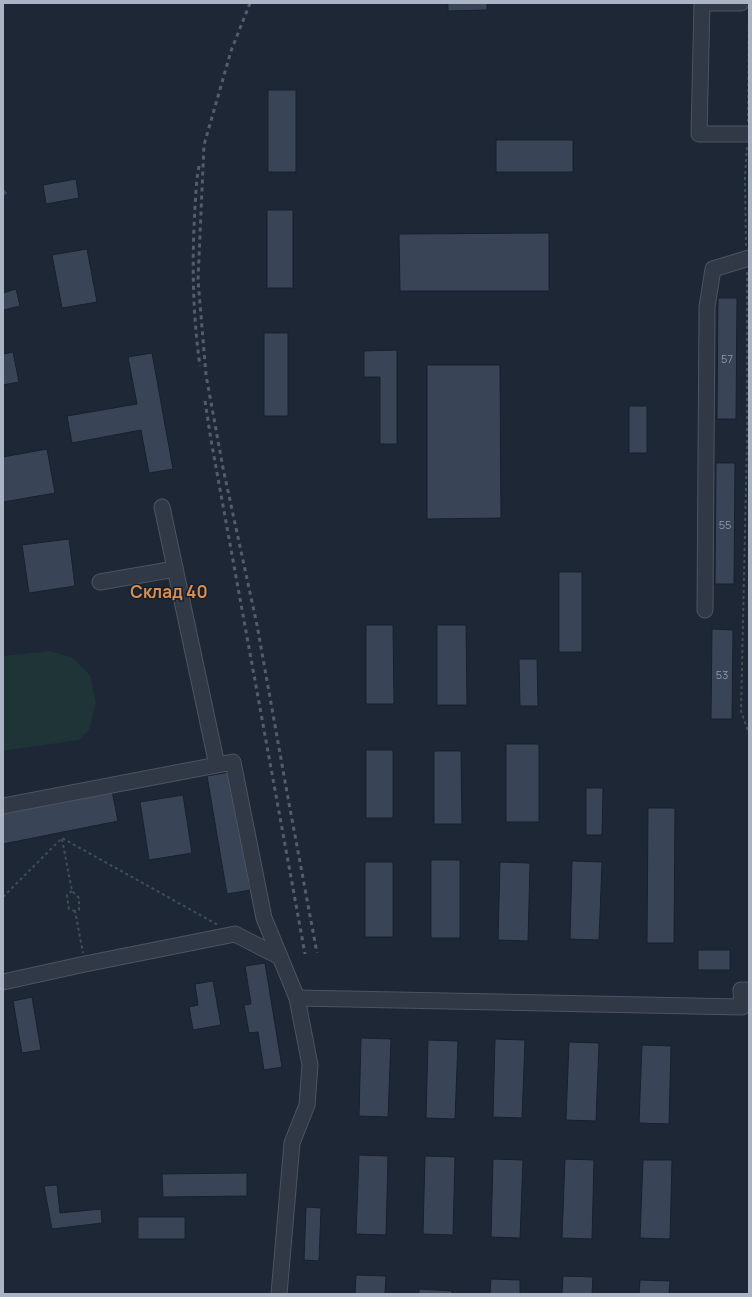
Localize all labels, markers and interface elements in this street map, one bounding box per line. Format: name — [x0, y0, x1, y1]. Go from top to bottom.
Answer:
house number: 57 — [721, 351, 733, 366]
house number: 55 — [719, 517, 731, 532]
district label: Склад 40 — [130, 580, 208, 603]
house number: 53 — [716, 667, 728, 682]

